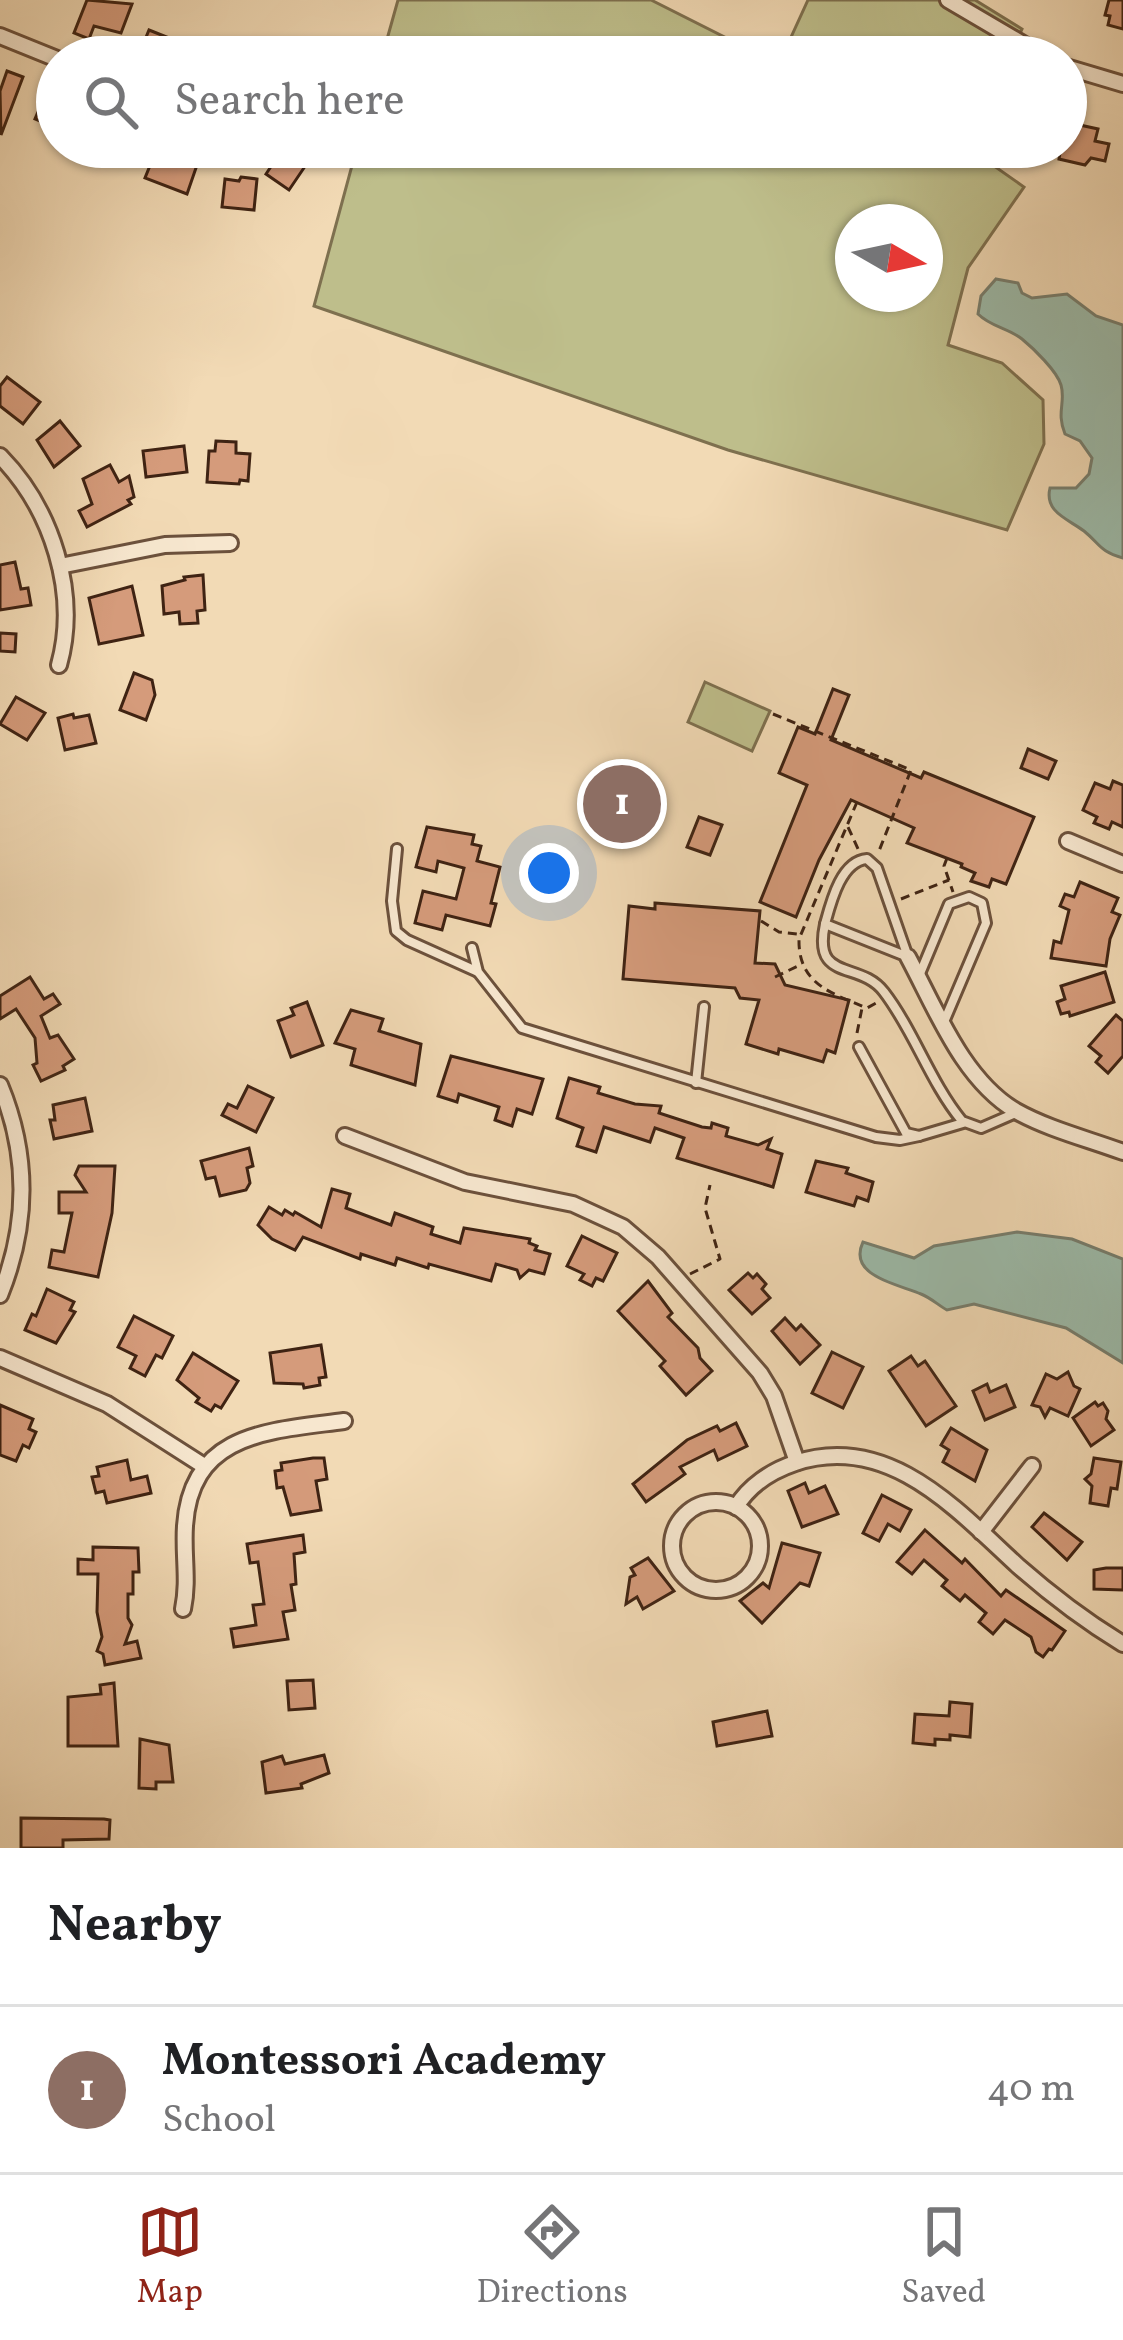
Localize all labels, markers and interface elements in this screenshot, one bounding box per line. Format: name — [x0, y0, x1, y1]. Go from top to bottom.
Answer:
search box — [36, 36, 1087, 168]
icon: search — [78, 69, 144, 135]
text: Search here — [174, 71, 405, 134]
north arrow — [835, 204, 943, 312]
pin: 1 — [583, 759, 661, 849]
your location — [519, 843, 579, 903]
text: Nearby — [48, 1891, 222, 1962]
text: Montessori Academy — [162, 2031, 606, 2094]
text: 1 — [79, 2063, 95, 2117]
text: 40 m — [987, 2063, 1075, 2117]
text: School — [162, 2094, 276, 2148]
tab: Map — [137, 2199, 203, 2317]
tab: Directions — [476, 2199, 628, 2317]
tab: Saved — [901, 2199, 986, 2317]

